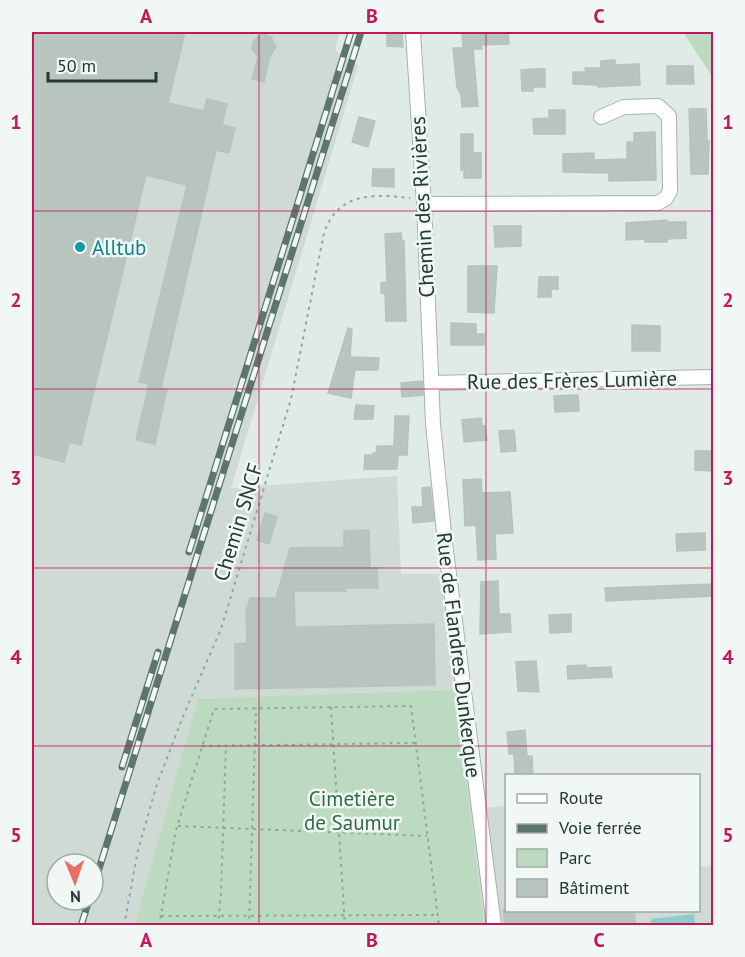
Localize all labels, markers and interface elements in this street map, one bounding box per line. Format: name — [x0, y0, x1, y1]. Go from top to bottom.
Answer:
text: A — [140, 3, 153, 29]
text: B — [366, 3, 378, 29]
text: C — [593, 3, 605, 29]
scale bar — [48, 45, 156, 83]
text: 50 m — [57, 54, 96, 77]
text: 1 — [10, 109, 22, 135]
text: 1 — [722, 109, 734, 135]
street label: Chemin des Rivières — [404, 116, 440, 298]
place label: Alltub — [92, 234, 146, 261]
marker: Alltub — [73, 240, 87, 254]
text: 2 — [10, 287, 22, 313]
text: 2 — [722, 287, 734, 313]
street label: Rue des Frères Lumière — [467, 365, 677, 395]
street label: Chemin SNCF — [207, 460, 269, 584]
text: 3 — [10, 465, 22, 491]
text: 3 — [722, 465, 734, 491]
street label: Rue de Flandres Dunkerque — [431, 531, 487, 779]
text: 4 — [10, 644, 22, 670]
text: 4 — [722, 644, 734, 670]
legend — [505, 774, 700, 912]
park label: Cimetière de Saumur — [304, 785, 400, 836]
text: Route — [559, 786, 603, 809]
text: Voie ferrée — [558, 816, 642, 839]
text: 5 — [10, 822, 22, 848]
text: 5 — [722, 822, 734, 848]
text: Parc — [559, 846, 592, 869]
north arrow — [45, 852, 105, 912]
text: Bâtiment — [559, 876, 629, 899]
text: N — [70, 887, 81, 907]
text: A — [140, 927, 153, 953]
text: B — [366, 927, 378, 953]
text: C — [593, 927, 605, 953]

